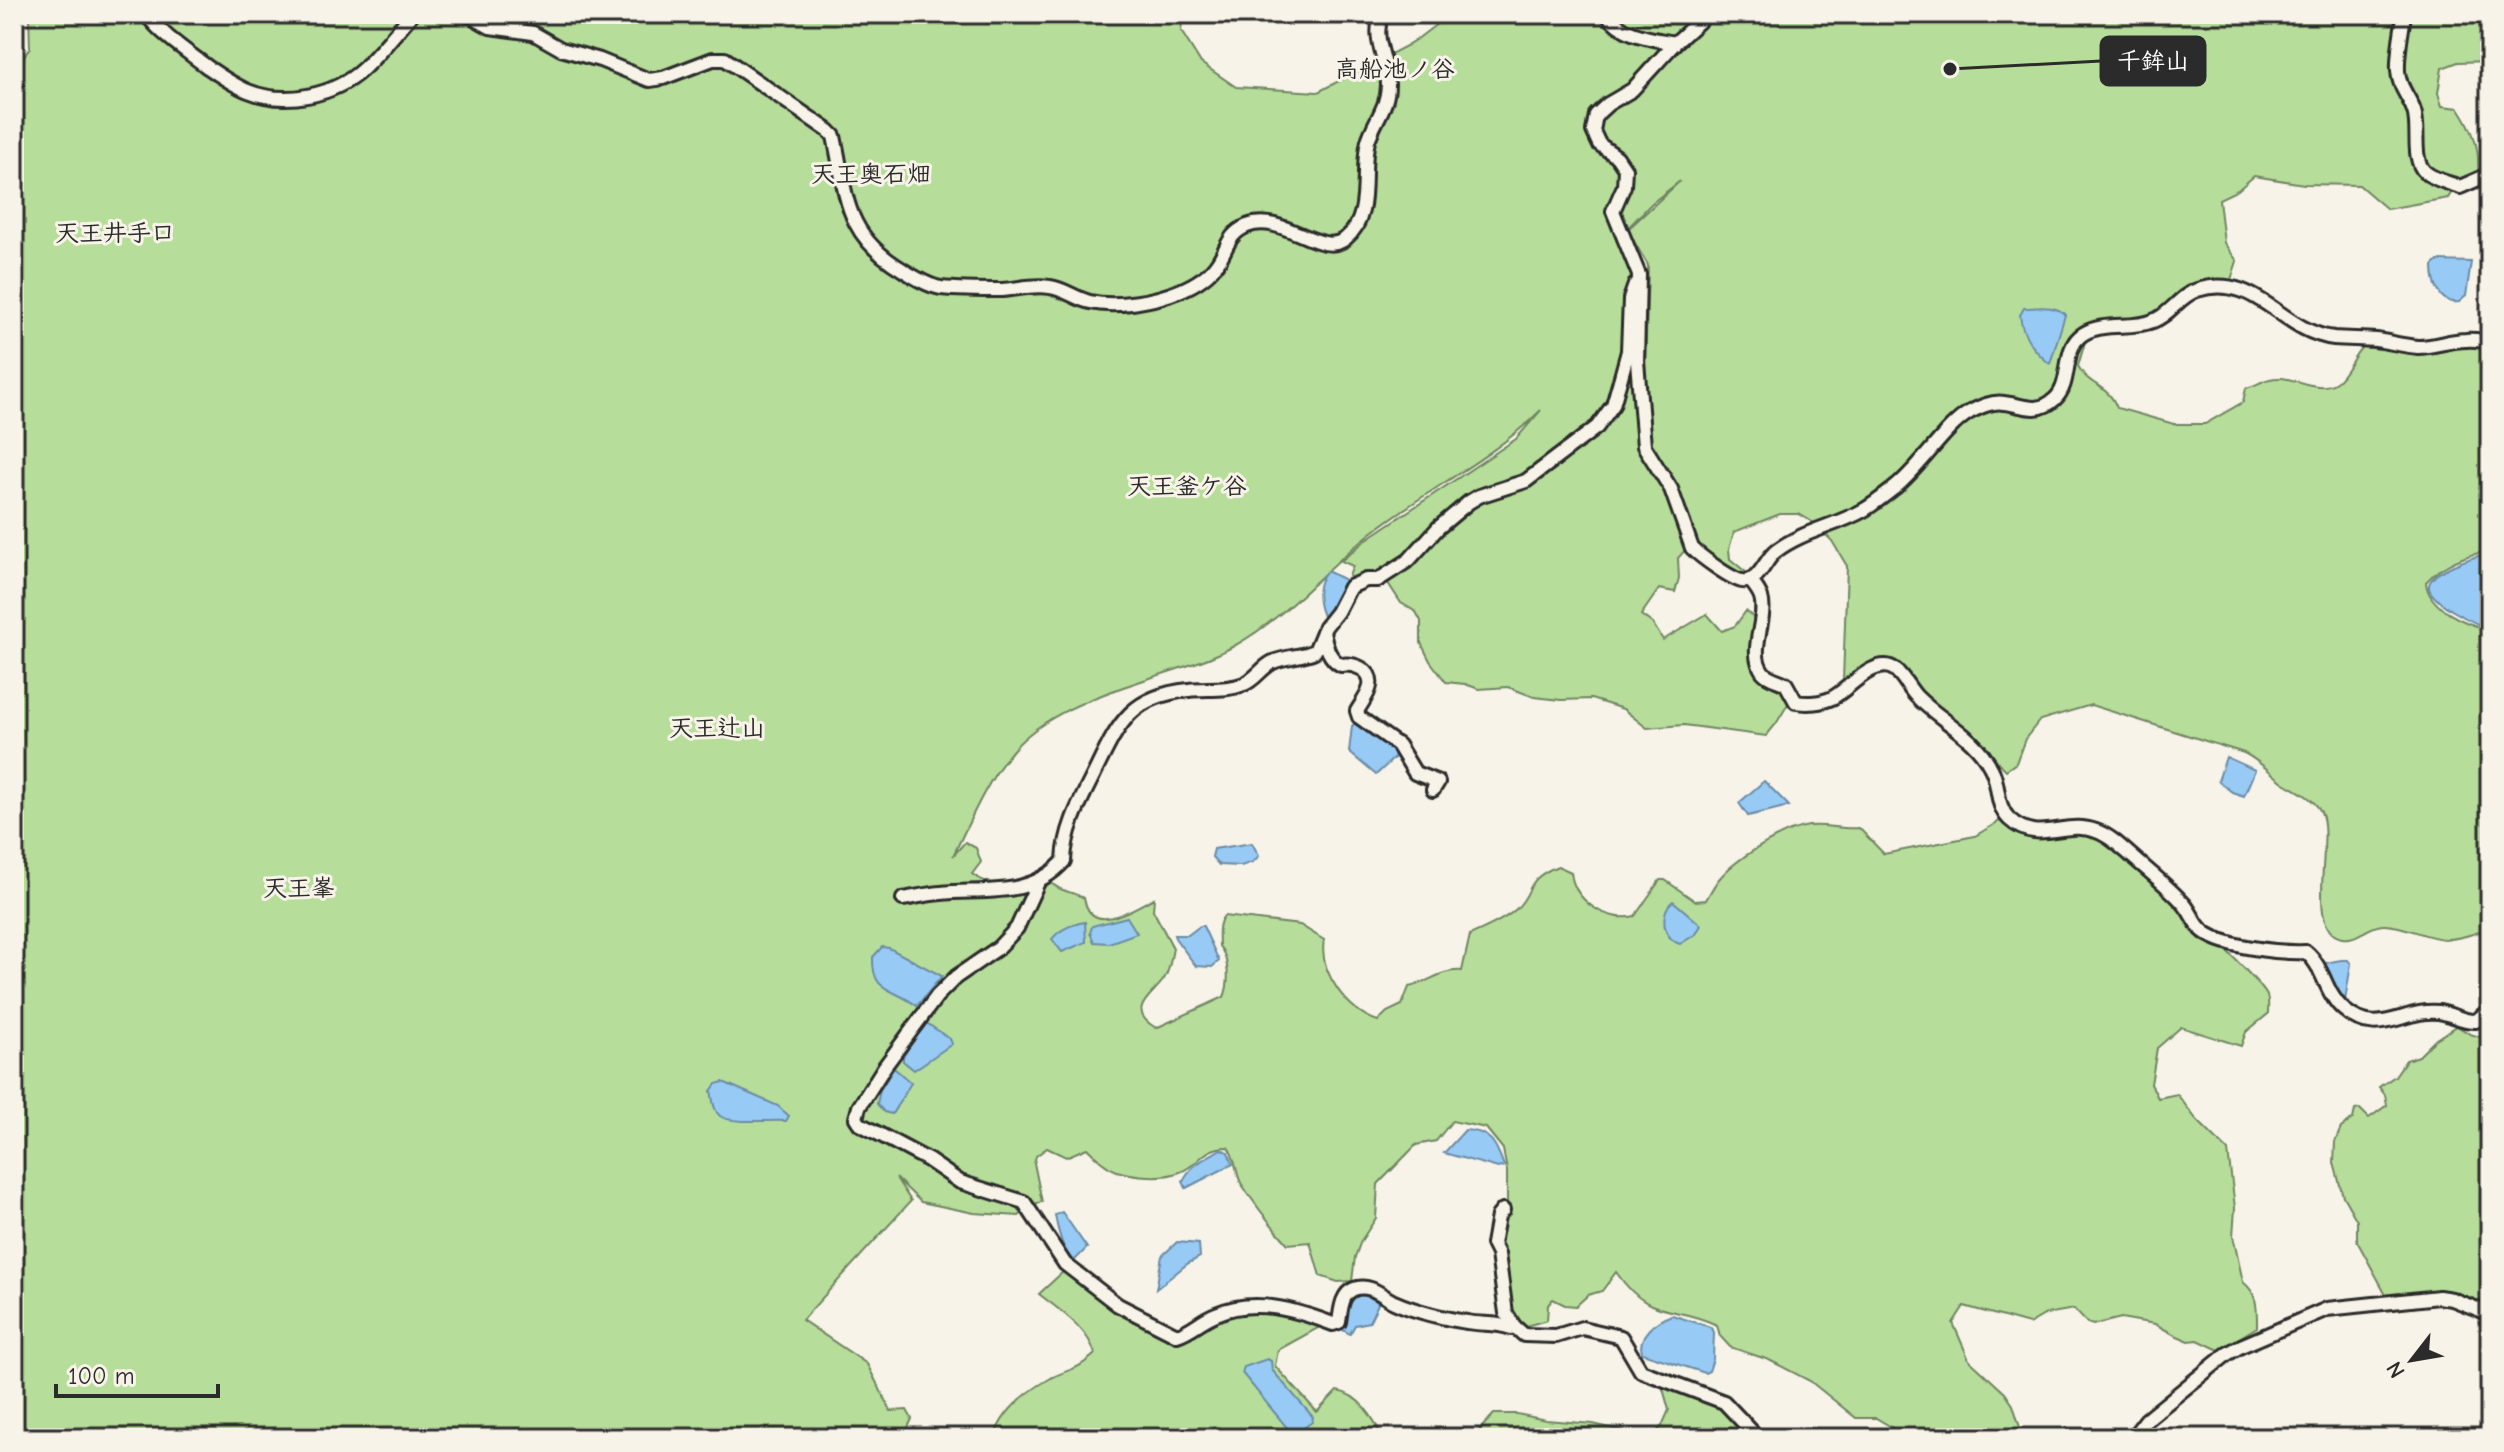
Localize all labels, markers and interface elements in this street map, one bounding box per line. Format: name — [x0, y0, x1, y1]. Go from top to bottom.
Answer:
callout: 千鉾山 — [2101, 37, 2205, 85]
text: 千鉾山 — [2117, 47, 2189, 75]
district label: 高船池ノ谷 — [1335, 55, 1455, 83]
district label: 天王奥石畑 — [811, 160, 931, 188]
district label: 天王井手口 — [55, 219, 175, 247]
district label: 天王釜ケ谷 — [1127, 472, 1247, 500]
district label: 天王辻山 — [669, 714, 765, 742]
district label: 天王峯 — [263, 874, 335, 902]
north arrow — [2372, 1320, 2452, 1400]
scale bar — [56, 1348, 218, 1398]
text: N — [2381, 1357, 2411, 1383]
text: 100 m — [68, 1362, 135, 1390]

